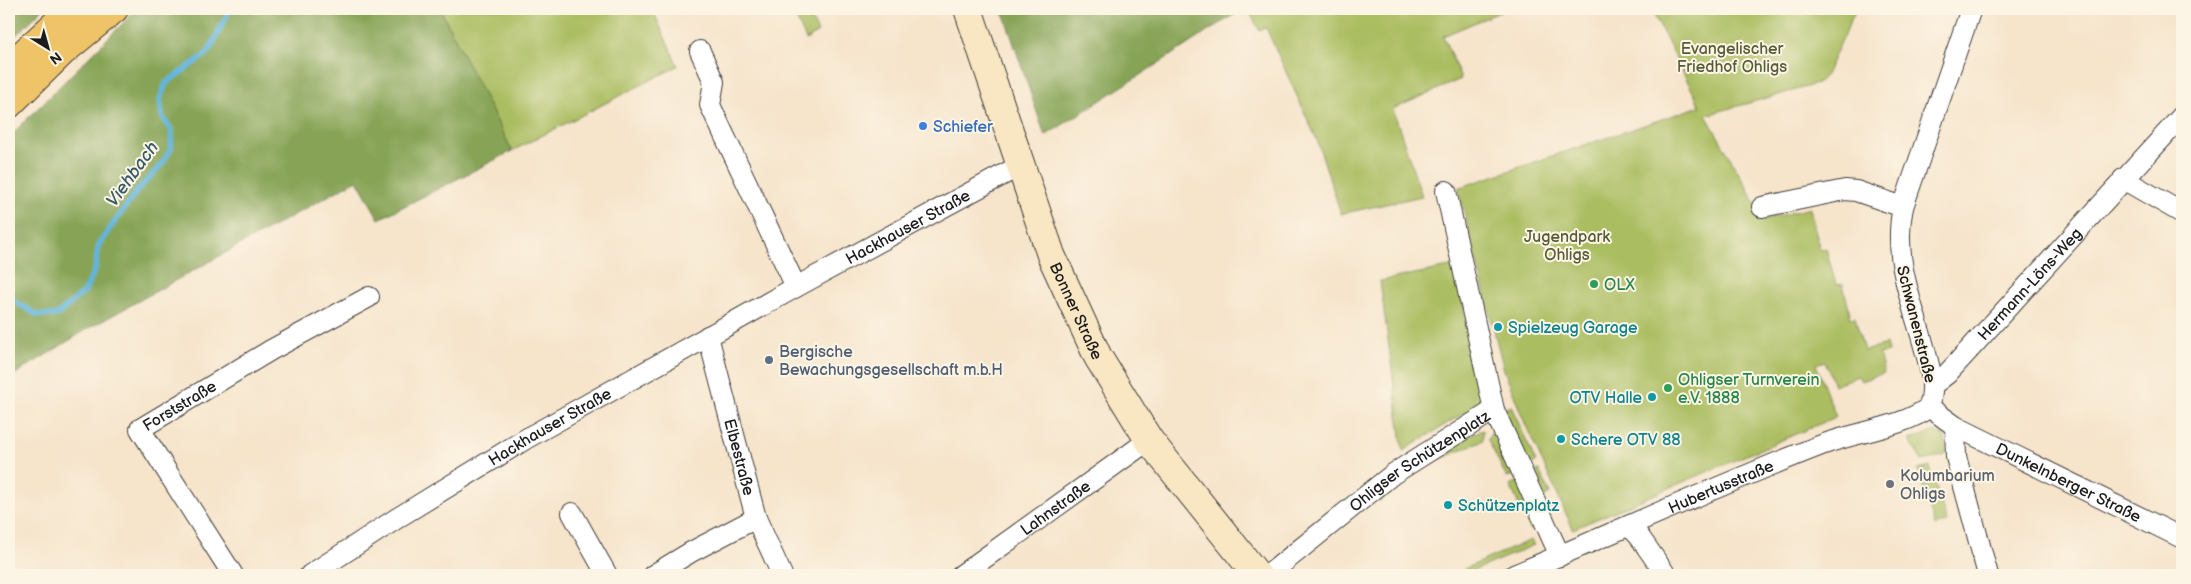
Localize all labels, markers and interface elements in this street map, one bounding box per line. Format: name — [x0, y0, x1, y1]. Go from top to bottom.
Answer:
north arrow — [22, 22, 72, 72]
park label: Evangelischer Friedhof Ohligs — [1677, 40, 1787, 77]
text: N — [46, 48, 65, 68]
place label: Schiefer — [933, 118, 993, 137]
marker: Schiefer — [917, 120, 929, 132]
water label: Viehbach — [102, 138, 163, 211]
street label: Hackhauser Straße — [843, 186, 974, 269]
street label: Hermann-Löns-Weg — [1974, 224, 2086, 345]
park label: Jugendpark Ohligs — [1524, 228, 1610, 265]
street label: Bonner Straße — [1045, 260, 1106, 363]
street label: Schwanenstraße — [1892, 264, 1939, 385]
place label: OLX — [1604, 276, 1635, 295]
marker: OLX — [1588, 278, 1600, 290]
place label: Spielzeug Garage — [1508, 319, 1638, 338]
marker: Spielzeug Garage — [1492, 321, 1504, 333]
place label: Bergische Bewachungsgesellschaft m.b.H — [779, 343, 1003, 380]
marker: Bergische Bewachungsgesellschaft m.b.H — [763, 354, 775, 366]
place label: Ohligser Turnverein e.V. 1888 — [1678, 371, 1819, 408]
street label: Forststraße — [140, 377, 221, 436]
marker: Ohligser Turnverein e.V. 1888 — [1662, 382, 1674, 394]
street label: Hackhauser Straße — [485, 384, 615, 471]
place label: OTV Halle — [1570, 389, 1643, 408]
marker: OTV Halle — [1646, 391, 1658, 403]
street label: Ohligser Schützenplatz — [1346, 407, 1494, 516]
street label: Elbestraße — [719, 417, 758, 498]
place label: Schere OTV 88 — [1571, 431, 1681, 450]
marker: Schere OTV 88 — [1555, 433, 1567, 445]
street label: Dunkelnberger Straße — [1992, 440, 2144, 527]
street label: Hubertusstraße — [1666, 457, 1777, 518]
place label: Kolumbarium Ohligs — [1900, 467, 1995, 504]
street label: Lahnstraße — [1017, 477, 1095, 540]
marker: Kolumbarium Ohligs — [1884, 478, 1896, 490]
place label: Schützenplatz — [1458, 497, 1560, 516]
marker: Schützenplatz — [1442, 499, 1454, 511]

